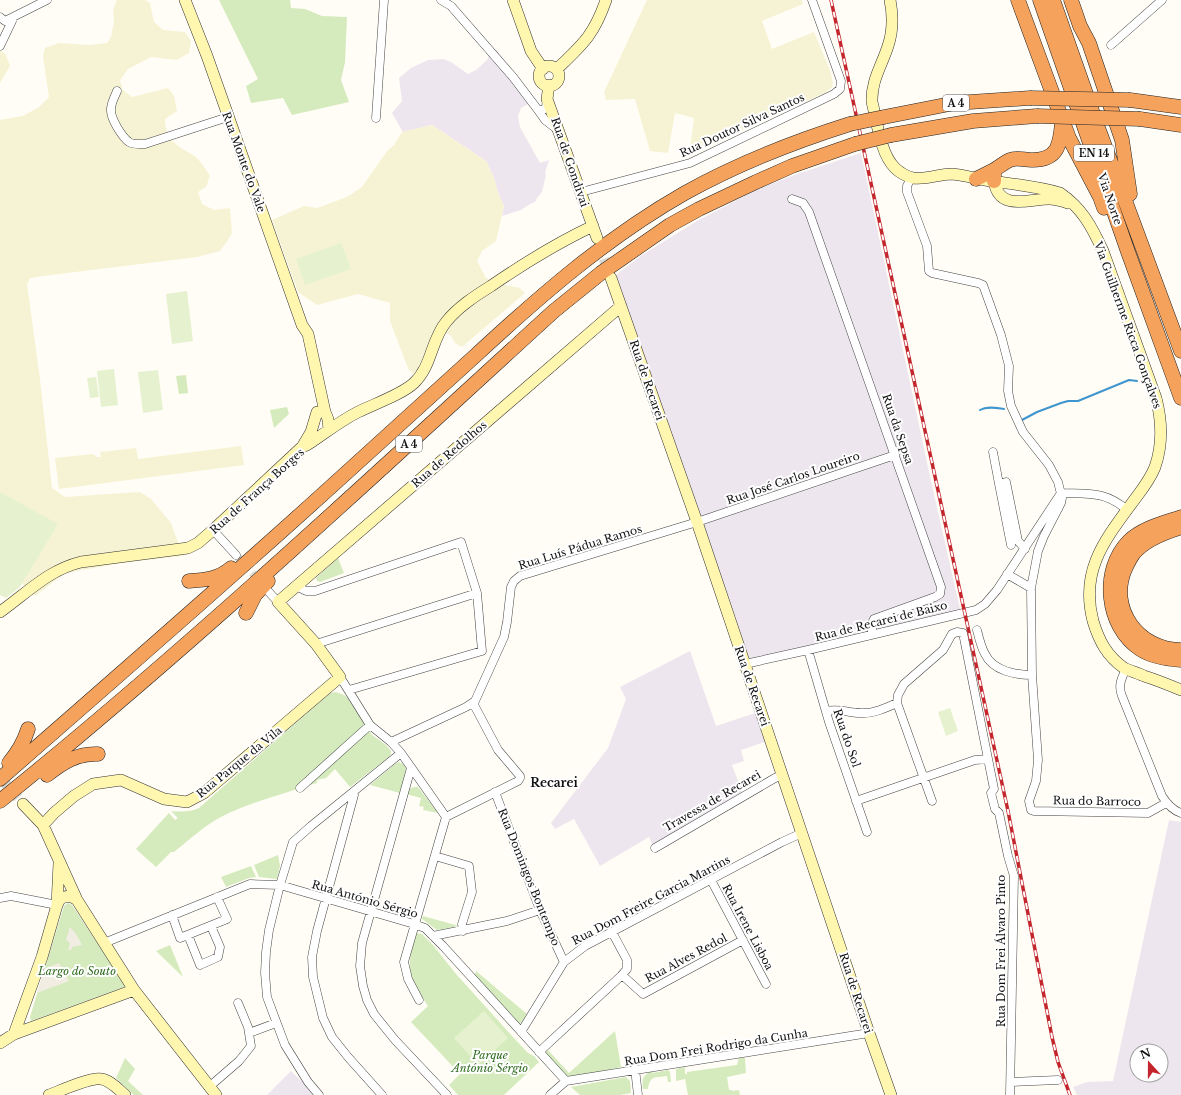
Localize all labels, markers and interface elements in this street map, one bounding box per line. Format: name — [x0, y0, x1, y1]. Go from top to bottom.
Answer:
street label: Rua Doutor Silva Santos — [677, 90, 807, 160]
road number: A 4 — [943, 95, 969, 111]
street label: Rua Monte do Vale — [219, 110, 269, 214]
street label: Rua de Gondivai — [548, 115, 592, 209]
road number: EN 14 — [1074, 145, 1114, 161]
street label: Via Norte — [1094, 170, 1125, 227]
street label: Via Guilherme Ricca Gonçalves — [1091, 239, 1165, 411]
street label: Rua de Recarei — [627, 338, 667, 422]
street label: Rua da Sepsa — [879, 392, 917, 467]
street label: Rua de Redolhos — [409, 418, 489, 490]
road number: A 4 — [396, 436, 422, 452]
street label: Rua de França Borges — [207, 445, 307, 537]
street label: Rua José Carlos Loureiro — [725, 449, 861, 507]
street label: Rua Luís Pádua Ramos — [516, 522, 644, 572]
street label: Rua de Recarei de Baixo — [813, 598, 949, 644]
street label: Rua de Recarei — [732, 644, 772, 728]
street label: Rua do Sol — [830, 707, 864, 769]
street label: Rua Parque da Vila — [193, 723, 285, 801]
street label: Travessa de Recarei — [661, 767, 763, 835]
district label: Recarei — [530, 775, 578, 790]
street label: Rua do Barroco — [1053, 793, 1141, 809]
street label: Rua Domingos Bontempo — [495, 806, 563, 948]
street label: Rua Dom Freire Garcia Martins — [569, 852, 733, 948]
street label: Rua Dom Frei Álvaro Pinto — [994, 875, 1008, 1027]
street label: Rua António Sérgio — [310, 877, 420, 921]
street label: Rua Irene Lisboa — [719, 882, 777, 973]
street label: Rua Alves Redol — [643, 930, 730, 985]
street label: Rua de Recarei — [836, 951, 876, 1035]
park label: Largo do Souto — [37, 964, 116, 978]
street label: Rua Dom Frei Rodrigo da Cunha — [623, 1025, 810, 1068]
north arrow — [1129, 1043, 1169, 1083]
text: N — [1138, 1045, 1153, 1062]
park label: Parque António Sérgio — [450, 1048, 528, 1075]

